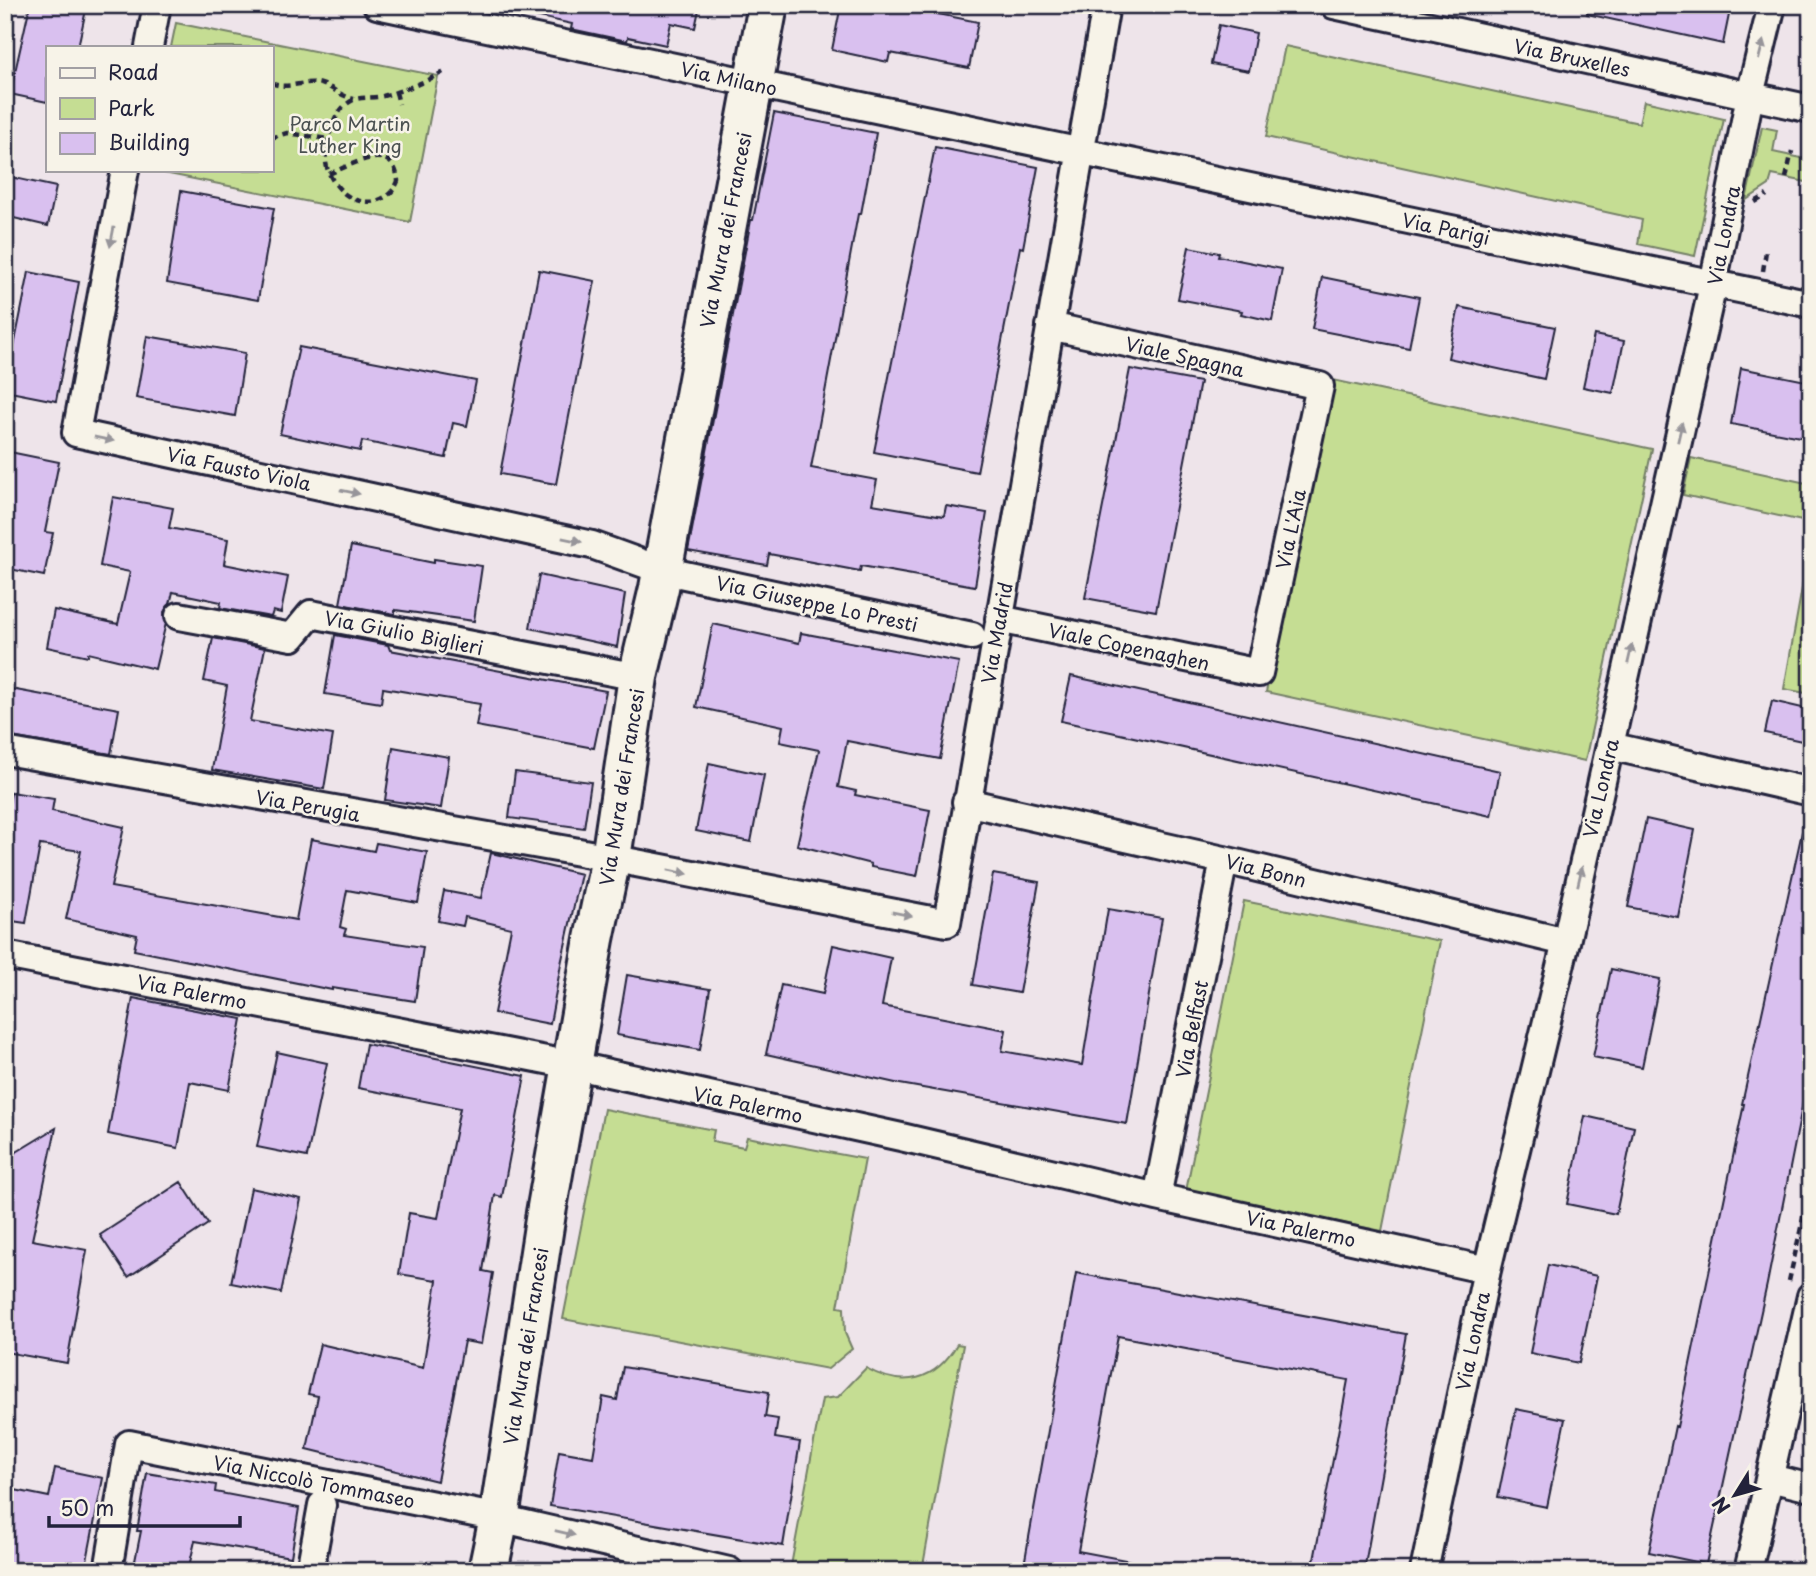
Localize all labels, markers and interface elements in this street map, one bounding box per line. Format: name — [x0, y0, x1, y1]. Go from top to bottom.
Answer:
street label: Via Bruxelles — [1511, 31, 1633, 83]
one-way arrow — [1756, 39, 1767, 61]
legend — [46, 46, 273, 172]
street label: Via Milano — [678, 54, 780, 102]
text: Road — [108, 55, 159, 87]
text: Park — [108, 91, 155, 123]
park label: Parco Martin Luther King — [289, 109, 411, 159]
text: Building — [108, 125, 190, 157]
street label: Via Mura dei Francesi — [692, 130, 758, 330]
street label: Via Londra — [1700, 182, 1747, 287]
street label: Via Parigi — [1399, 205, 1493, 251]
one-way arrow — [106, 226, 117, 248]
street label: Viale Spagna — [1123, 329, 1247, 383]
one-way arrow — [1675, 421, 1686, 443]
one-way arrow — [93, 433, 115, 444]
street label: Via Fausto Viola — [164, 439, 314, 497]
street label: Via L'Aia — [1268, 486, 1312, 572]
one-way arrow — [339, 487, 361, 498]
one-way arrow — [561, 535, 583, 546]
street label: Via Giuseppe Lo Presti — [714, 568, 920, 638]
street label: Via Madrid — [973, 580, 1019, 686]
street label: Via Giulio Biglieri — [322, 603, 486, 661]
street label: Viale Copenaghen — [1046, 615, 1212, 677]
one-way arrow — [1625, 643, 1636, 665]
street label: Via Mura dei Francesi — [592, 686, 650, 888]
street label: Via Londra — [1575, 735, 1625, 840]
street label: Via Perugia — [253, 782, 363, 828]
street label: Via Bonn — [1223, 846, 1309, 894]
one-way arrow — [1575, 865, 1586, 887]
one-way arrow — [667, 866, 689, 877]
one-way arrow — [891, 909, 913, 920]
street label: Via Palermo — [135, 967, 249, 1015]
street label: Via Belfast — [1168, 977, 1214, 1080]
street label: Via Palermo — [691, 1079, 805, 1129]
street label: Via Palermo — [1244, 1203, 1358, 1253]
street label: Via Mura dei Francesi — [496, 1245, 554, 1447]
street label: Via Londra — [1448, 1288, 1496, 1393]
street label: Via Niccolò Tommaseo — [211, 1448, 417, 1514]
north arrow — [1700, 1460, 1770, 1530]
scale bar — [49, 1485, 240, 1529]
text: 50 m — [60, 1491, 114, 1523]
text: N — [1705, 1491, 1736, 1520]
one-way arrow — [554, 1528, 576, 1539]

